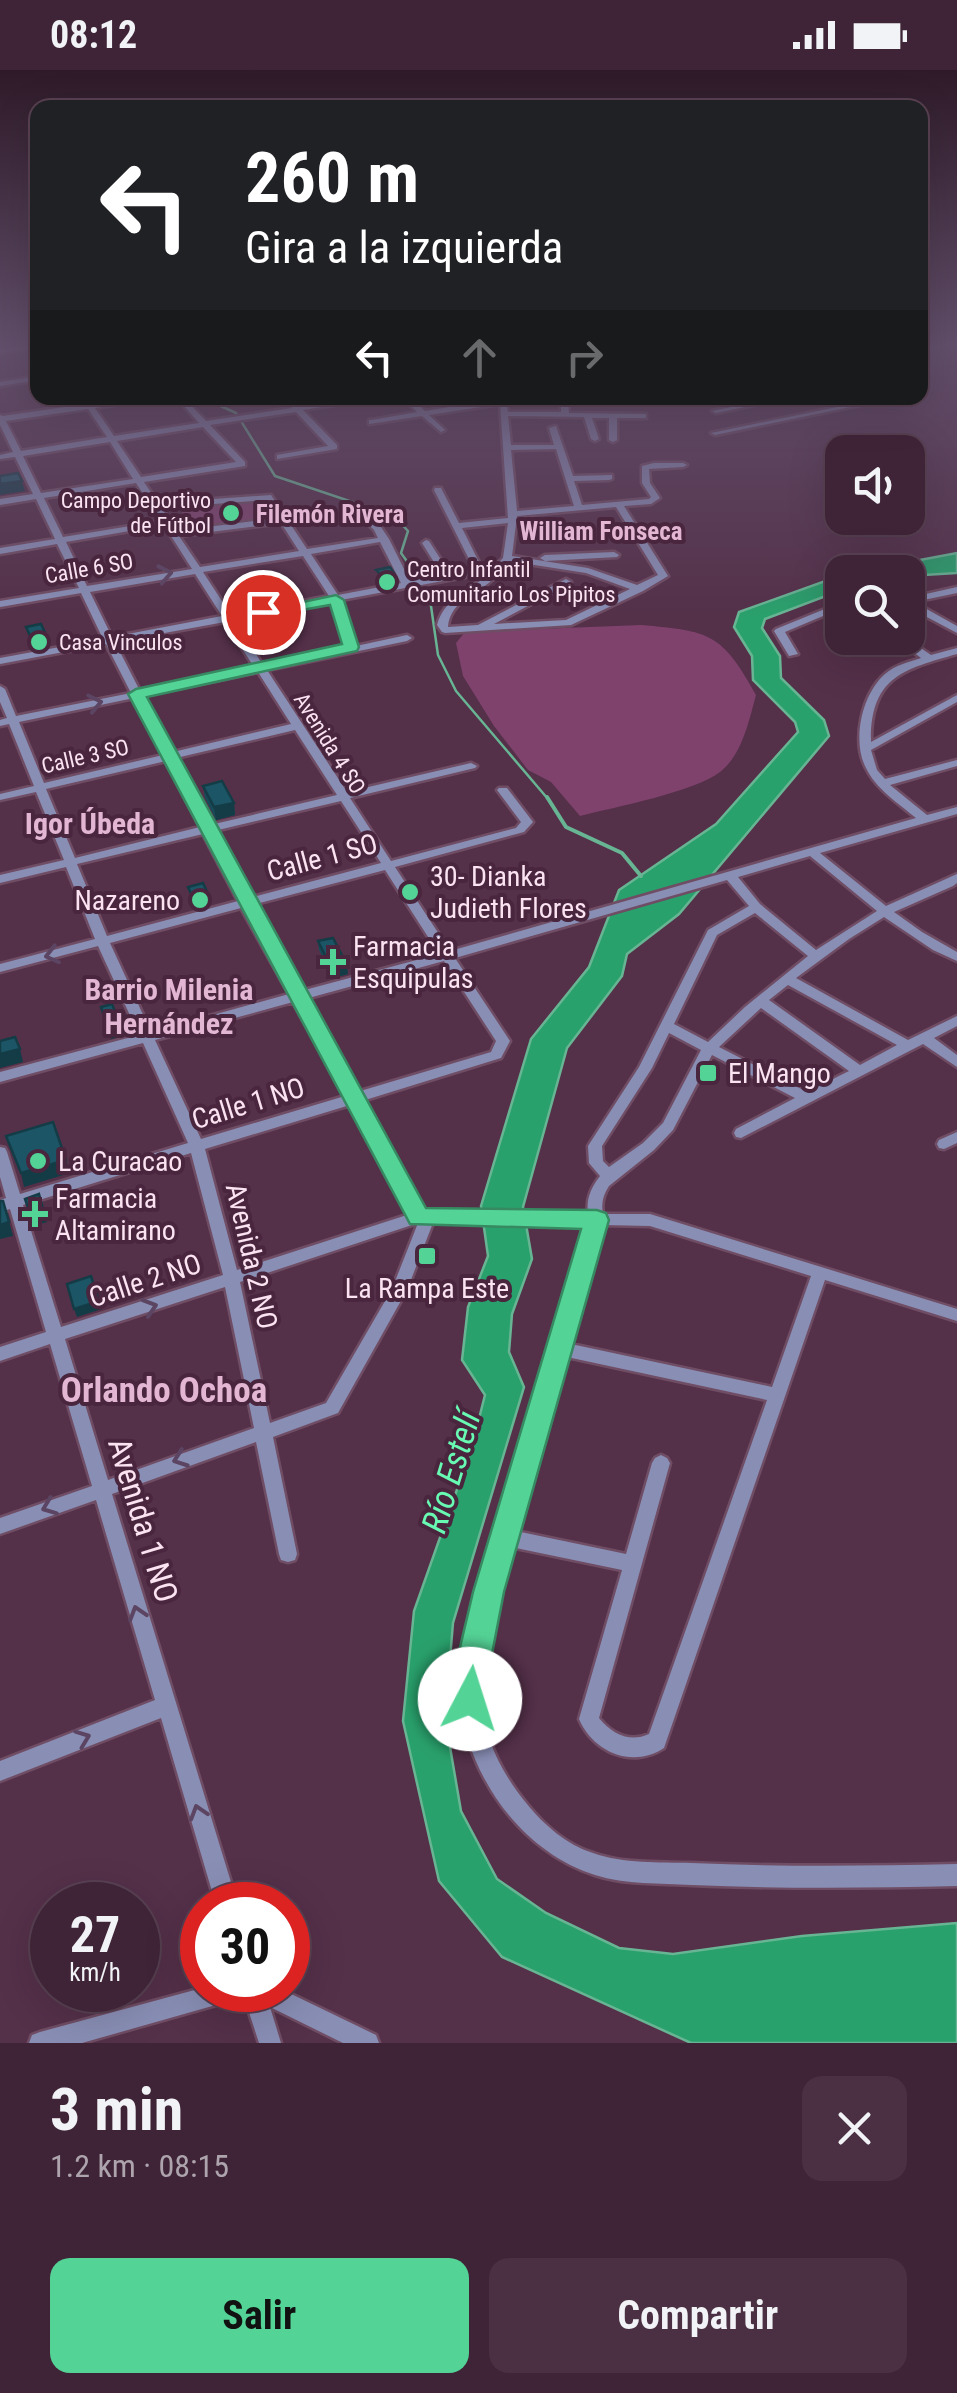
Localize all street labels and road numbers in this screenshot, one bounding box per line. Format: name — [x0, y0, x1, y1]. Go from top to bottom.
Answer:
street label: Calle 6 SO — [43, 548, 135, 589]
street label: Avenida 4 SO — [289, 688, 371, 798]
street label: Calle 3 SO — [39, 734, 131, 779]
street label: Calle 1 SO — [263, 827, 381, 888]
street label: Calle 1 NO — [188, 1071, 308, 1136]
street label: Avenida 2 NO — [219, 1180, 284, 1332]
street label: Calle 2 NO — [85, 1247, 205, 1314]
street label: Avenida 1 NO — [100, 1433, 186, 1607]

